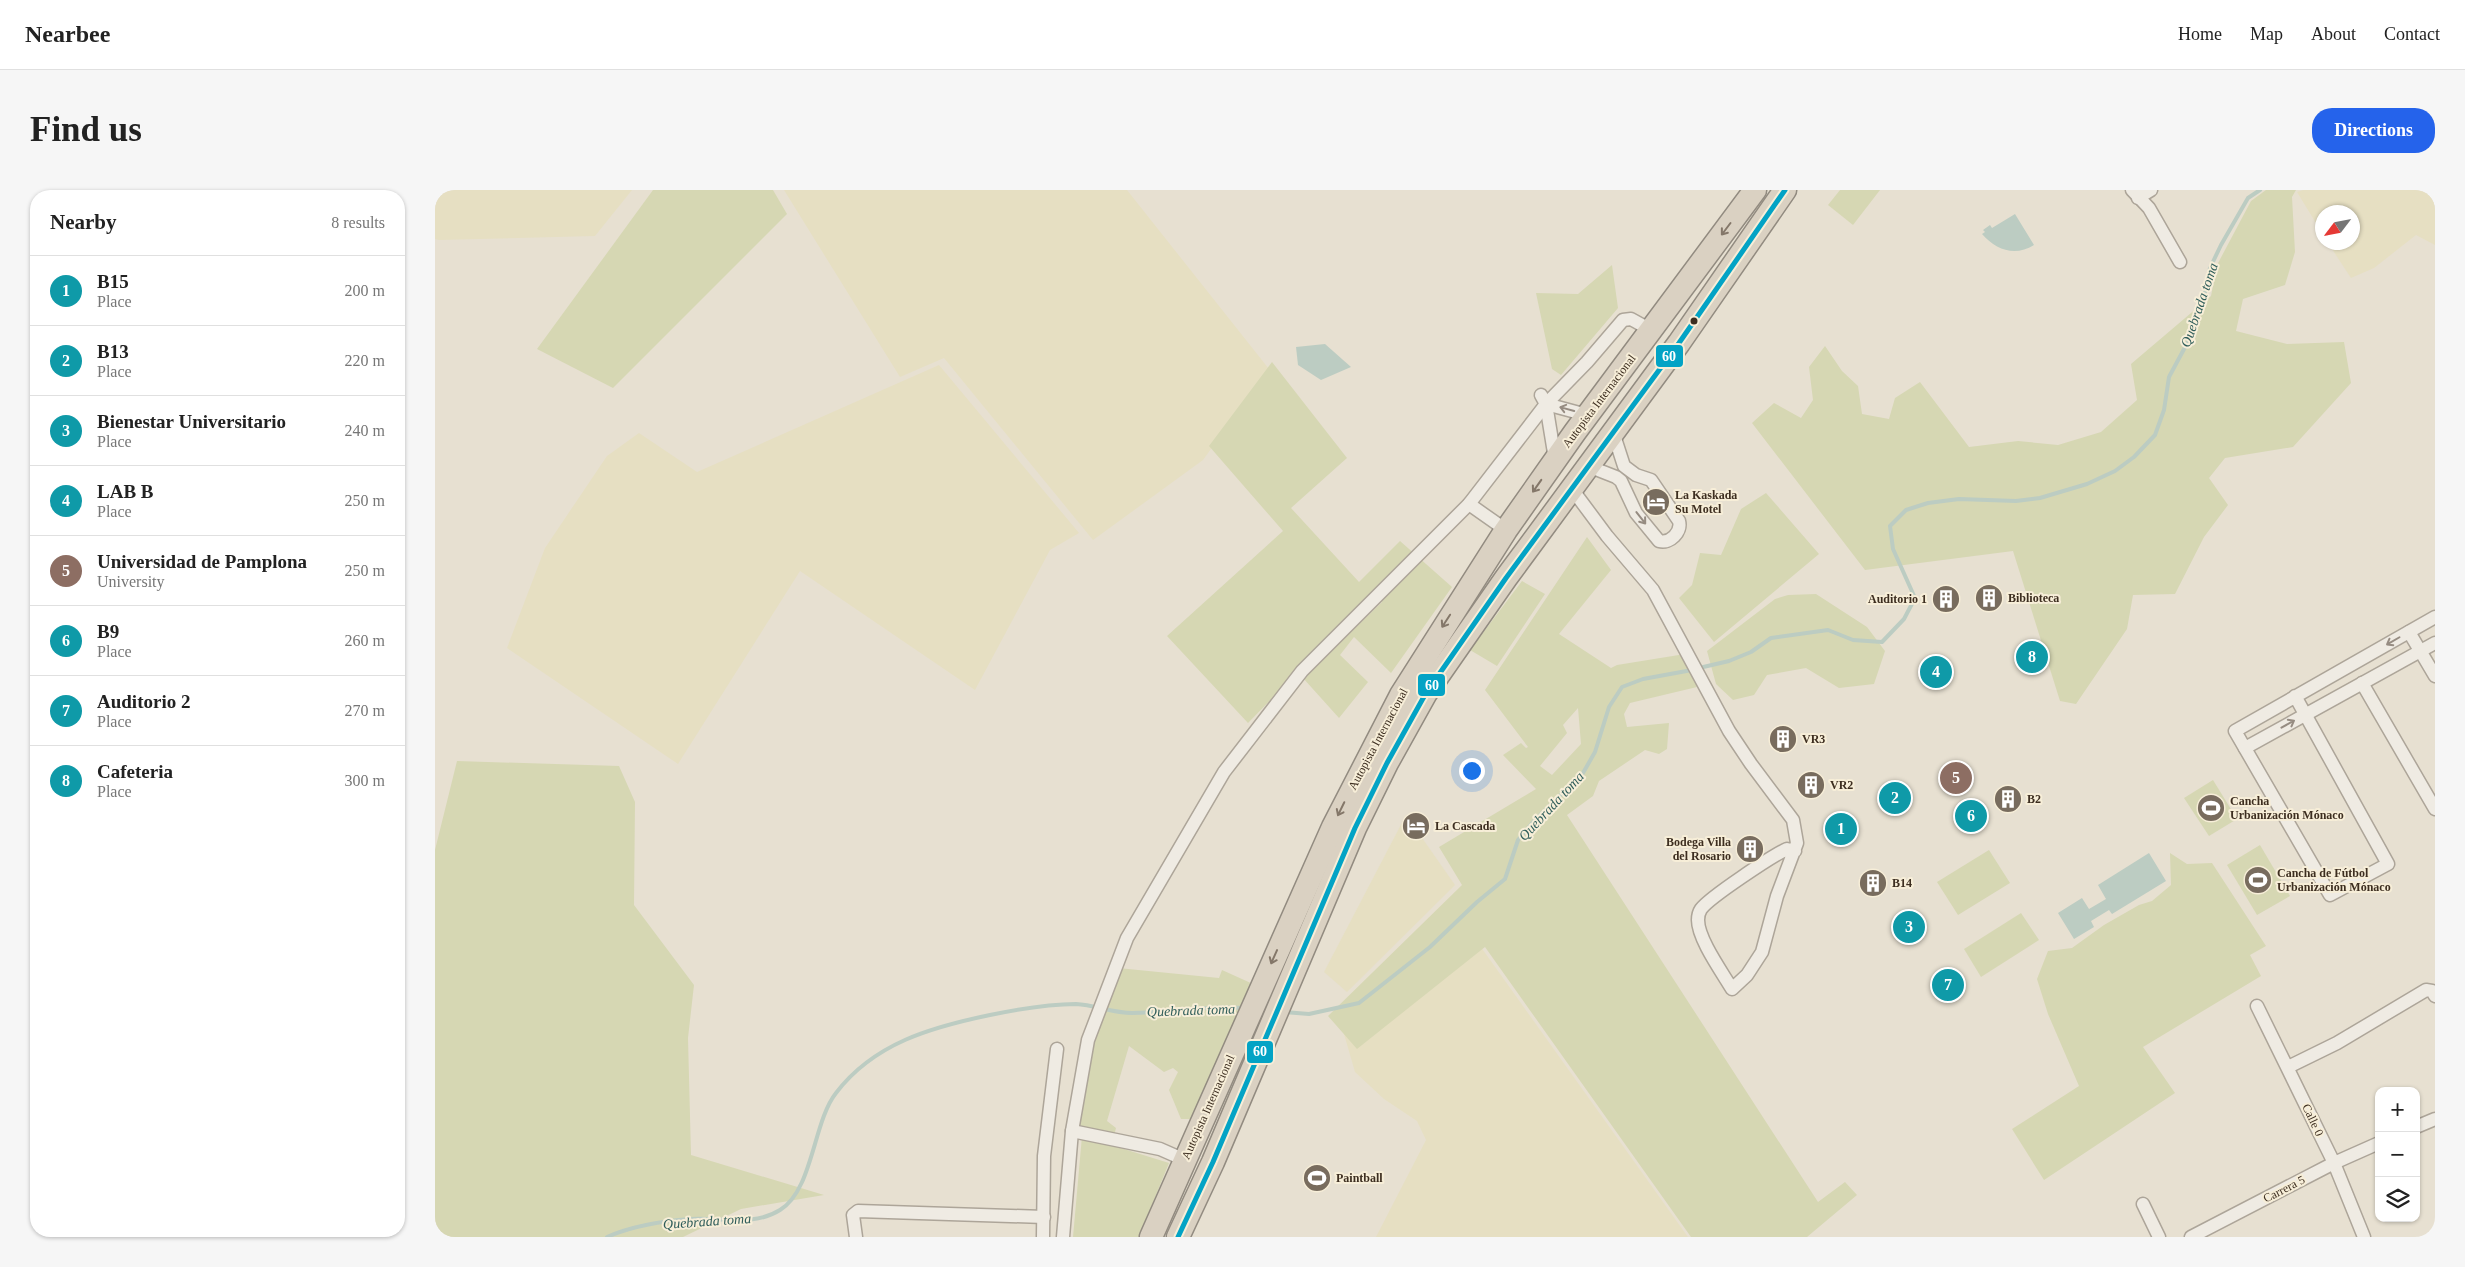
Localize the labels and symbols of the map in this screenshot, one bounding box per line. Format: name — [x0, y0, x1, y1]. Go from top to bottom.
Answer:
north arrow — [2315, 205, 2360, 250]
one-way arrow — [1721, 222, 1731, 236]
water label: Quebrada toma — [2178, 261, 2221, 349]
unlabelled marker — [1689, 316, 1699, 326]
line badge: 60 — [1655, 344, 1684, 368]
text: 60 — [1662, 349, 1676, 364]
street label: Autopista Internacional — [1559, 351, 1639, 450]
one-way arrow — [1559, 404, 1575, 413]
one-way arrow — [1531, 479, 1542, 492]
hotel icon: La Kaskada Su Motel — [1641, 487, 1671, 517]
place label: La Kaskada Su Motel — [1675, 488, 1737, 516]
one-way arrow — [1635, 511, 1646, 524]
building icon: Biblioteca — [1974, 583, 2004, 613]
building icon: Auditorio 1 — [1931, 584, 1961, 614]
place label: Biblioteca — [2008, 591, 2059, 605]
place label: Auditorio 1 — [1868, 592, 1927, 606]
one-way arrow — [1441, 614, 1451, 628]
one-way arrow — [2385, 636, 2400, 646]
pin: 8 — [2016, 638, 2048, 676]
pin: 4 — [1920, 653, 1952, 691]
line badge: 60 — [1417, 673, 1446, 697]
text: 60 — [1425, 678, 1439, 693]
street label: Autopista Internacional — [1345, 685, 1411, 792]
one-way arrow — [2280, 719, 2295, 729]
building icon: VR3 — [1768, 724, 1798, 754]
place label: VR3 — [1802, 732, 1825, 746]
your location — [1459, 758, 1485, 784]
pin: 5 — [1940, 759, 1972, 797]
water label: Quebrada toma — [1516, 769, 1587, 844]
building icon: VR2 — [1796, 770, 1826, 800]
place label: VR2 — [1830, 778, 1853, 792]
pin: 2 — [1879, 779, 1911, 817]
building icon: B2 — [1993, 784, 2023, 814]
place label: B2 — [2027, 792, 2041, 806]
sports icon: Cancha Urbanización Mónaco — [2196, 793, 2226, 823]
place label: Cancha Urbanización Mónaco — [2230, 794, 2344, 822]
pin: 6 — [1955, 797, 1987, 835]
one-way arrow — [1336, 801, 1345, 816]
pin: 1 — [1825, 810, 1857, 848]
hotel icon: La Cascada — [1401, 811, 1431, 841]
place label: La Cascada — [1435, 819, 1495, 833]
building icon: Bodega Villa del Rosario — [1735, 834, 1765, 864]
place label: Bodega Villa del Rosario — [1666, 835, 1731, 863]
sports icon: Cancha de Fútbol Urbanización Mónaco — [2243, 865, 2273, 895]
place label: Cancha de Fútbol Urbanización Mónaco — [2277, 866, 2391, 894]
building icon: B14 — [1858, 868, 1888, 898]
place label: B14 — [1892, 876, 1912, 890]
pin: 3 — [1893, 908, 1925, 946]
one-way arrow — [1268, 949, 1278, 964]
pin: 7 — [1932, 966, 1964, 1004]
water label: Quebrada toma — [1147, 1001, 1235, 1020]
line badge: 60 — [1246, 1040, 1274, 1064]
text: 60 — [1253, 1044, 1267, 1059]
street label: Autopista Internacional — [1179, 1052, 1238, 1161]
street label: Calle 0 — [2299, 1101, 2327, 1139]
sports icon: Paintball — [1302, 1163, 1332, 1193]
place label: Paintball — [1336, 1171, 1383, 1185]
street label: Carrera 5 — [2261, 1173, 2307, 1205]
water label: Quebrada toma — [662, 1211, 752, 1232]

